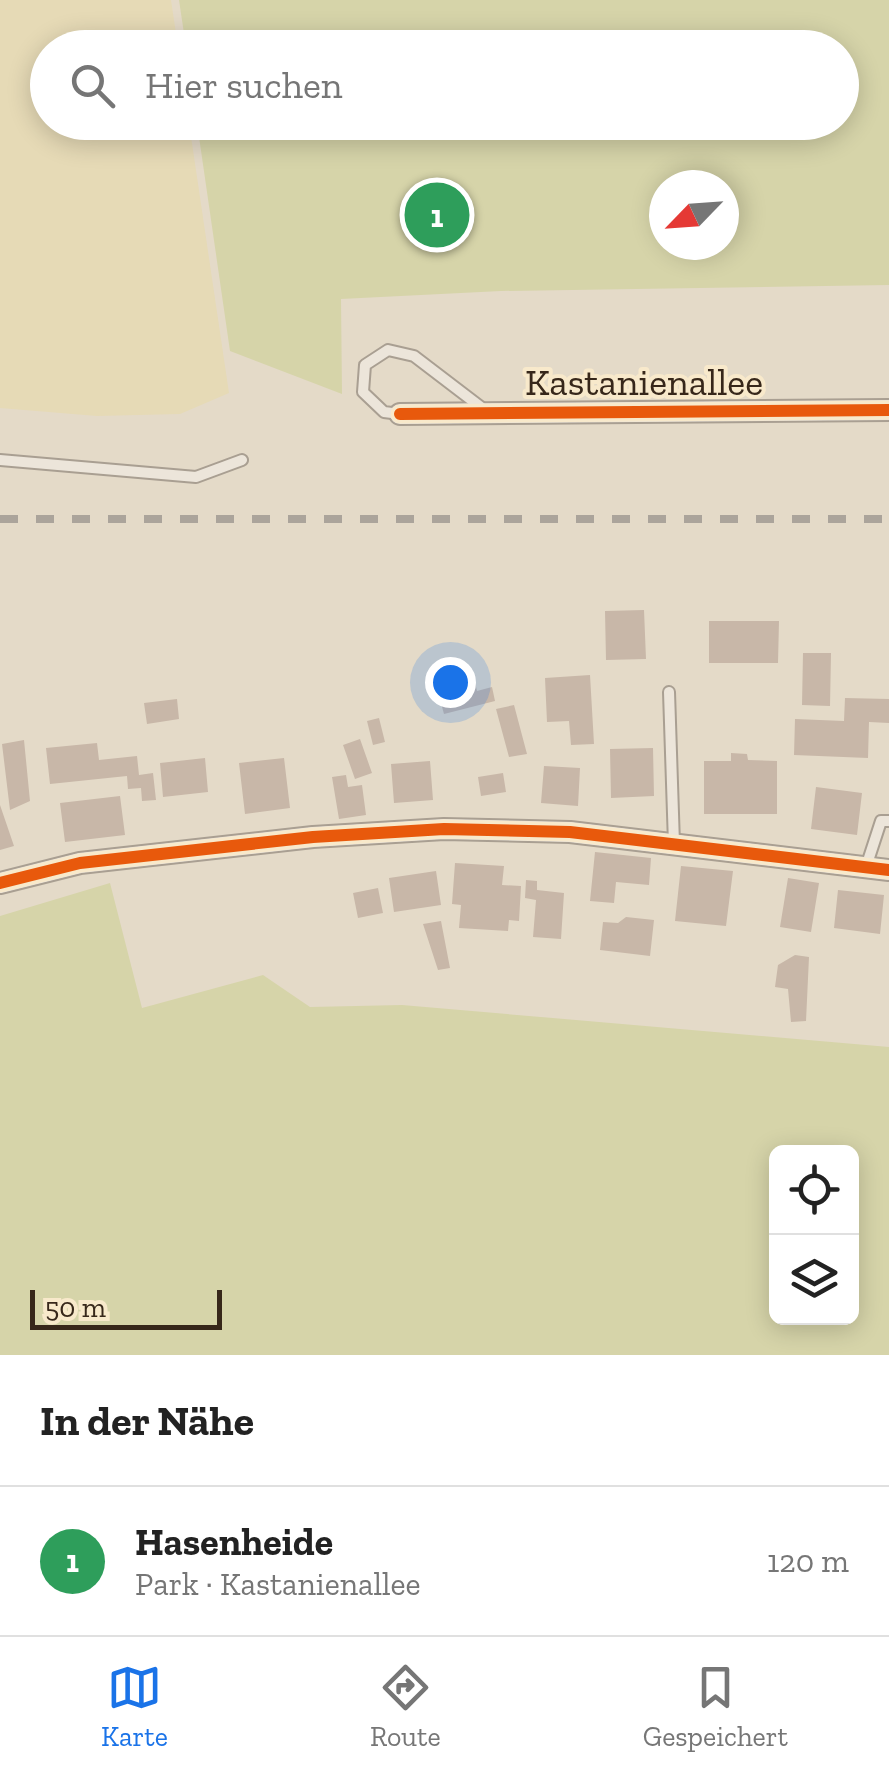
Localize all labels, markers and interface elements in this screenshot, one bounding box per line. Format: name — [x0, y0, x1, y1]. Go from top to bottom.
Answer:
search box — [30, 30, 859, 140]
icon: search — [65, 58, 120, 113]
text: Hier suchen — [145, 62, 343, 108]
north arrow — [649, 170, 739, 260]
pin: 1 — [404, 178, 470, 252]
street label: Kastanienallee — [525, 359, 763, 405]
your location — [425, 657, 476, 708]
map controls — [769, 1145, 859, 1325]
button: locate — [769, 1145, 859, 1235]
button: layers — [769, 1235, 859, 1325]
scale bar — [30, 1285, 222, 1330]
text: 50 m — [45, 1291, 106, 1324]
text: In der Nähe — [40, 1395, 254, 1446]
text: Hasenheide — [135, 1519, 333, 1565]
text: 1 — [66, 1542, 79, 1580]
text: 120 m — [767, 1542, 849, 1580]
text: Park · Kastanienallee — [135, 1565, 421, 1603]
tab: Karte — [101, 1660, 168, 1753]
tab: Route — [370, 1660, 441, 1753]
tab: Gespeichert — [643, 1660, 788, 1753]

